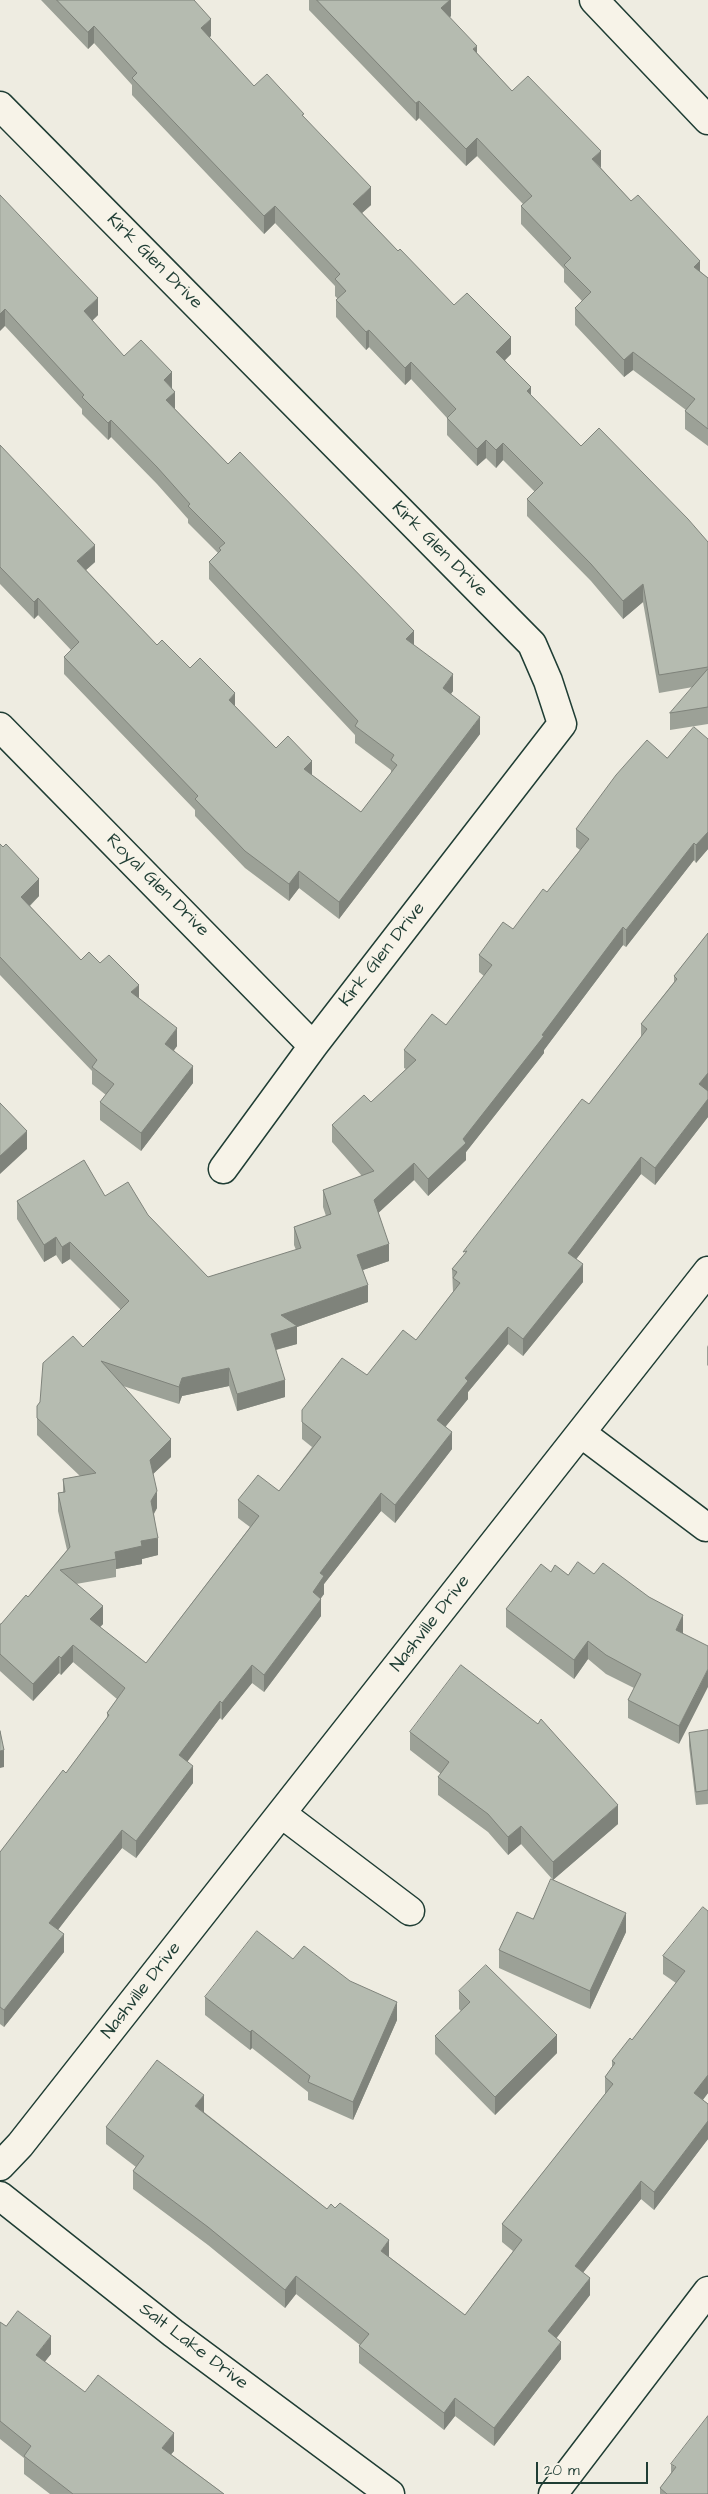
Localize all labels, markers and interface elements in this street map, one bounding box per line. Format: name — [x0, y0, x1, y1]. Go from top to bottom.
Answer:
street label: Kirk Glen Drive — [102, 210, 206, 314]
street label: Kirk Glen Drive — [387, 498, 491, 602]
street label: Royal Glen Drive — [101, 830, 213, 942]
street label: Kirk Glen Drive — [336, 899, 430, 1011]
street label: Nashville Drive — [387, 1571, 475, 1677]
street label: Nashville Drive — [98, 1938, 186, 2044]
street label: Salt Lake Drive — [134, 2299, 252, 2395]
scale bar — [538, 2452, 650, 2484]
text: 20 m — [544, 2460, 580, 2481]

